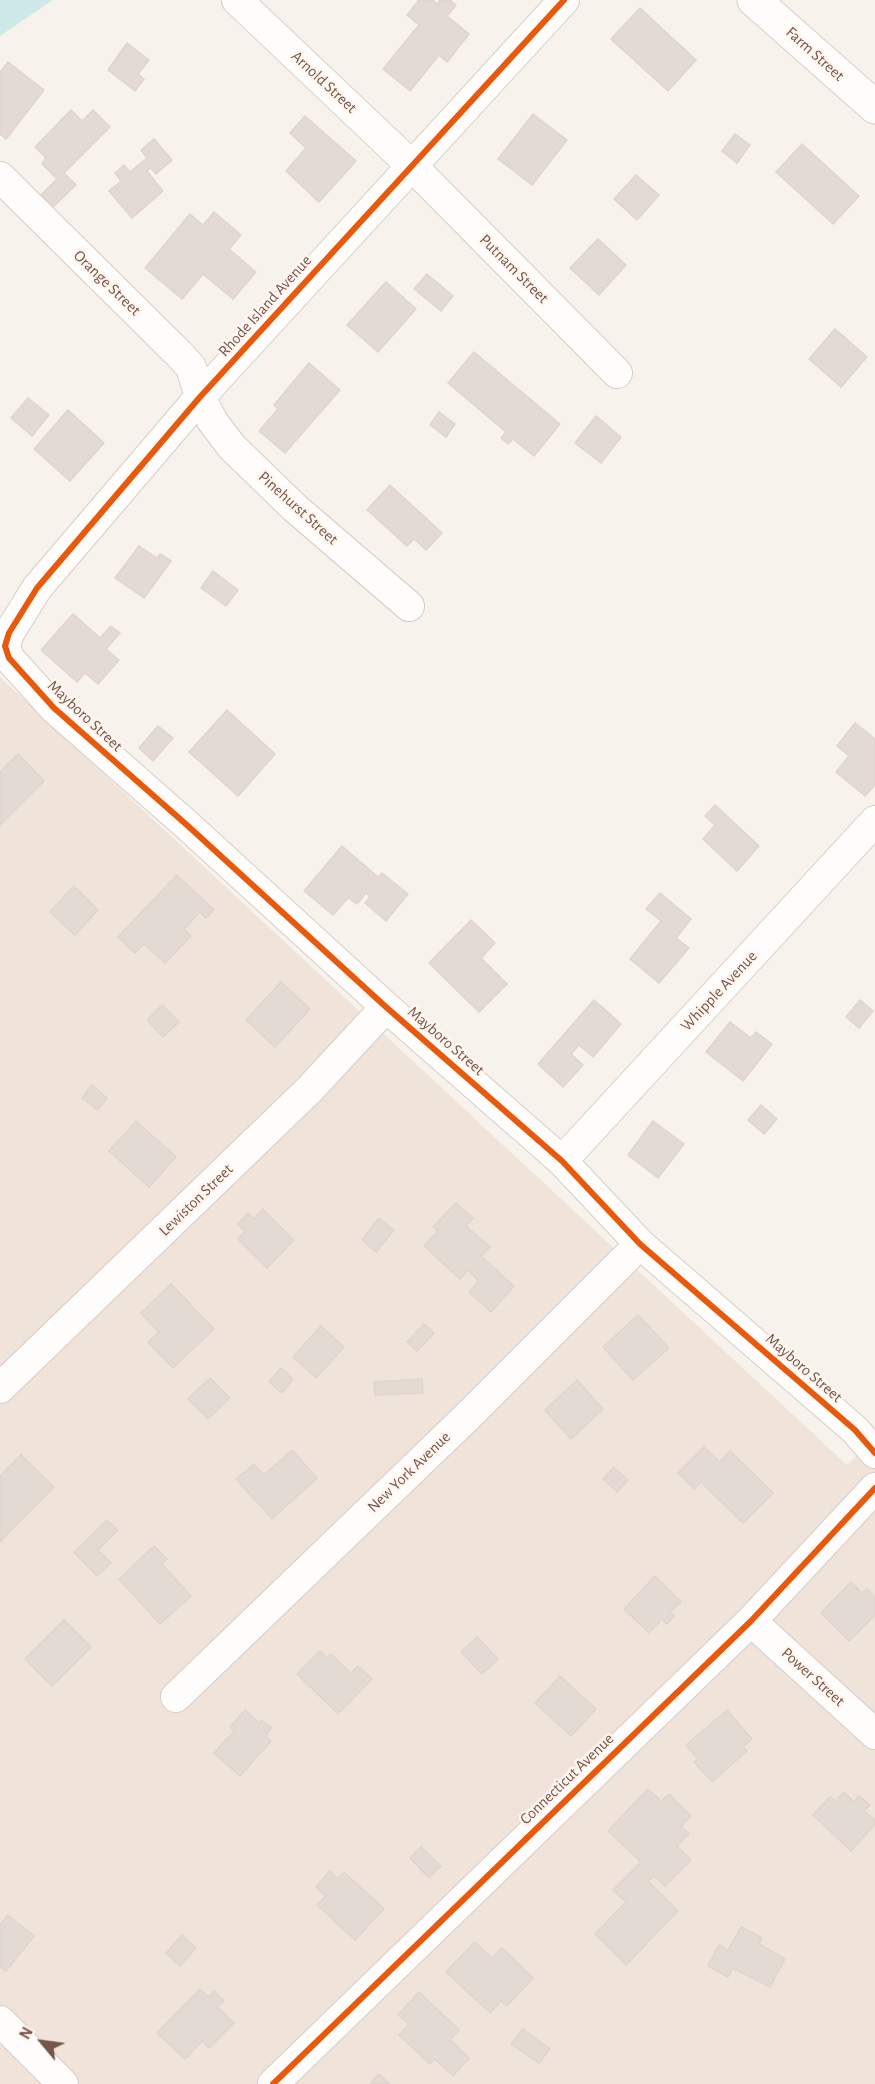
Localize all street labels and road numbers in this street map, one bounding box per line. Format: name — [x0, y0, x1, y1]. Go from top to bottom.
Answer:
street label: Farm Street — [782, 23, 848, 85]
street label: Arnold Street — [287, 47, 361, 117]
street label: Putnam Street — [475, 230, 553, 308]
street label: Orange Street — [69, 246, 145, 320]
street label: Rhode Island Avenue — [214, 251, 316, 361]
street label: Pinehurst Street — [254, 467, 342, 549]
street label: Mayboro Street — [43, 676, 127, 756]
street label: Whipple Avenue — [677, 947, 761, 1035]
street label: Mayboro Street — [404, 1002, 488, 1080]
street label: Lewiston Street — [155, 1160, 237, 1240]
street label: Mayboro Street — [762, 1329, 846, 1407]
street label: New York Avenue — [363, 1427, 455, 1517]
street label: Power Street — [777, 1644, 849, 1710]
street label: Connecticut Avenue — [516, 1729, 618, 1829]

